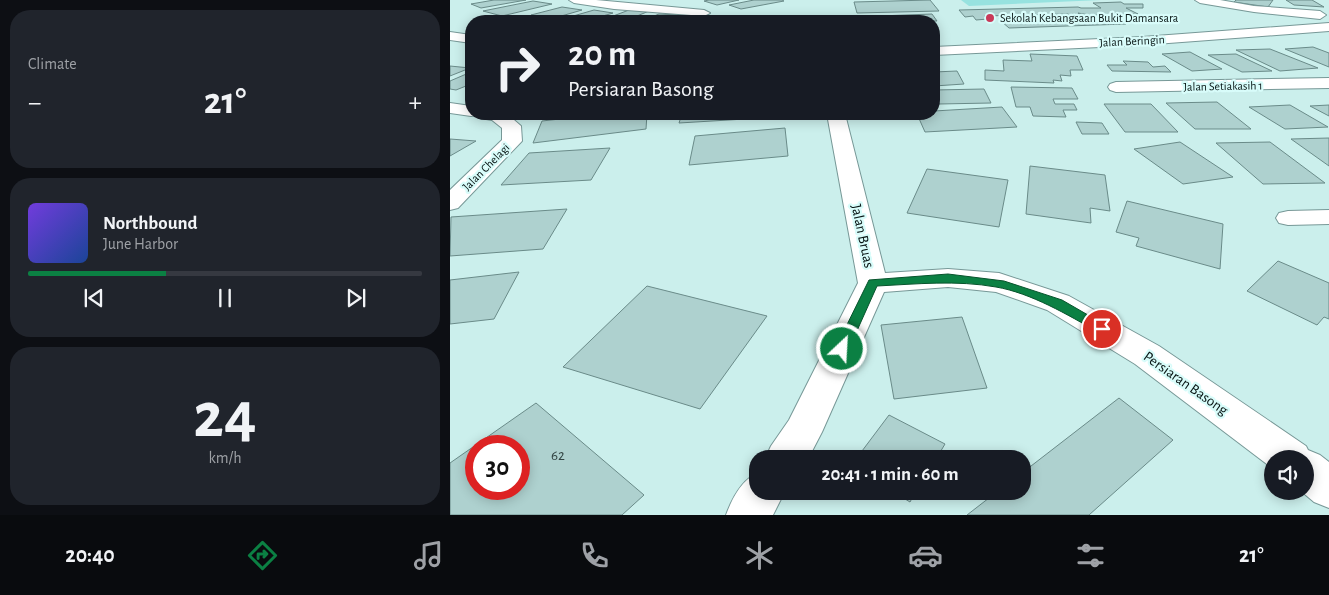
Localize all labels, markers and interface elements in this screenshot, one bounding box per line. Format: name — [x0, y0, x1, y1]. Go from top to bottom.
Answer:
marker: Sekolah Kebangsaan Bukit Damansara — [984, 12, 996, 24]
place label: Sekolah Kebangsaan Bukit Damansara — [1000, 12, 1179, 24]
street label: Jalan Beringin — [1099, 33, 1165, 49]
icon: right — [485, 35, 550, 100]
text: 20 m — [568, 37, 636, 72]
text: Climate — [28, 56, 77, 72]
text: Persiaran Basong — [568, 78, 714, 100]
street label: Jalan Setiakasih 1 — [1183, 79, 1263, 93]
text: 21° — [204, 83, 246, 121]
text: − — [28, 89, 41, 117]
text: + — [409, 89, 422, 117]
street label: Jalan Chelagi — [460, 141, 512, 193]
street label: Jalan Bruas — [848, 203, 877, 269]
text: Northbound — [103, 214, 198, 233]
text: June Harbor — [103, 236, 178, 252]
icon: previous — [80, 284, 108, 312]
icon: pause — [211, 284, 239, 312]
icon: next — [342, 284, 370, 312]
pin — [1081, 308, 1123, 350]
icon: arrive — [1088, 315, 1116, 343]
position arrow — [815, 322, 867, 374]
street label: Persiaran Basong — [1141, 349, 1231, 418]
text: 24 — [193, 384, 257, 449]
speed limit sign: 30 — [465, 435, 530, 500]
house number: 62 — [551, 448, 565, 463]
text: km/h — [208, 450, 242, 466]
map controls — [1264, 450, 1314, 500]
button: sound — [1264, 450, 1314, 500]
text: 20:41 · 1 min · 60 m — [821, 465, 959, 484]
icon: directions — [245, 538, 280, 573]
icon: music — [411, 538, 446, 573]
icon: phone — [577, 538, 612, 573]
icon: climate — [742, 538, 777, 573]
icon: car — [908, 538, 943, 573]
icon: filters — [1073, 538, 1108, 573]
text: 20:40 — [65, 544, 115, 566]
text: 21° — [1239, 544, 1264, 566]

